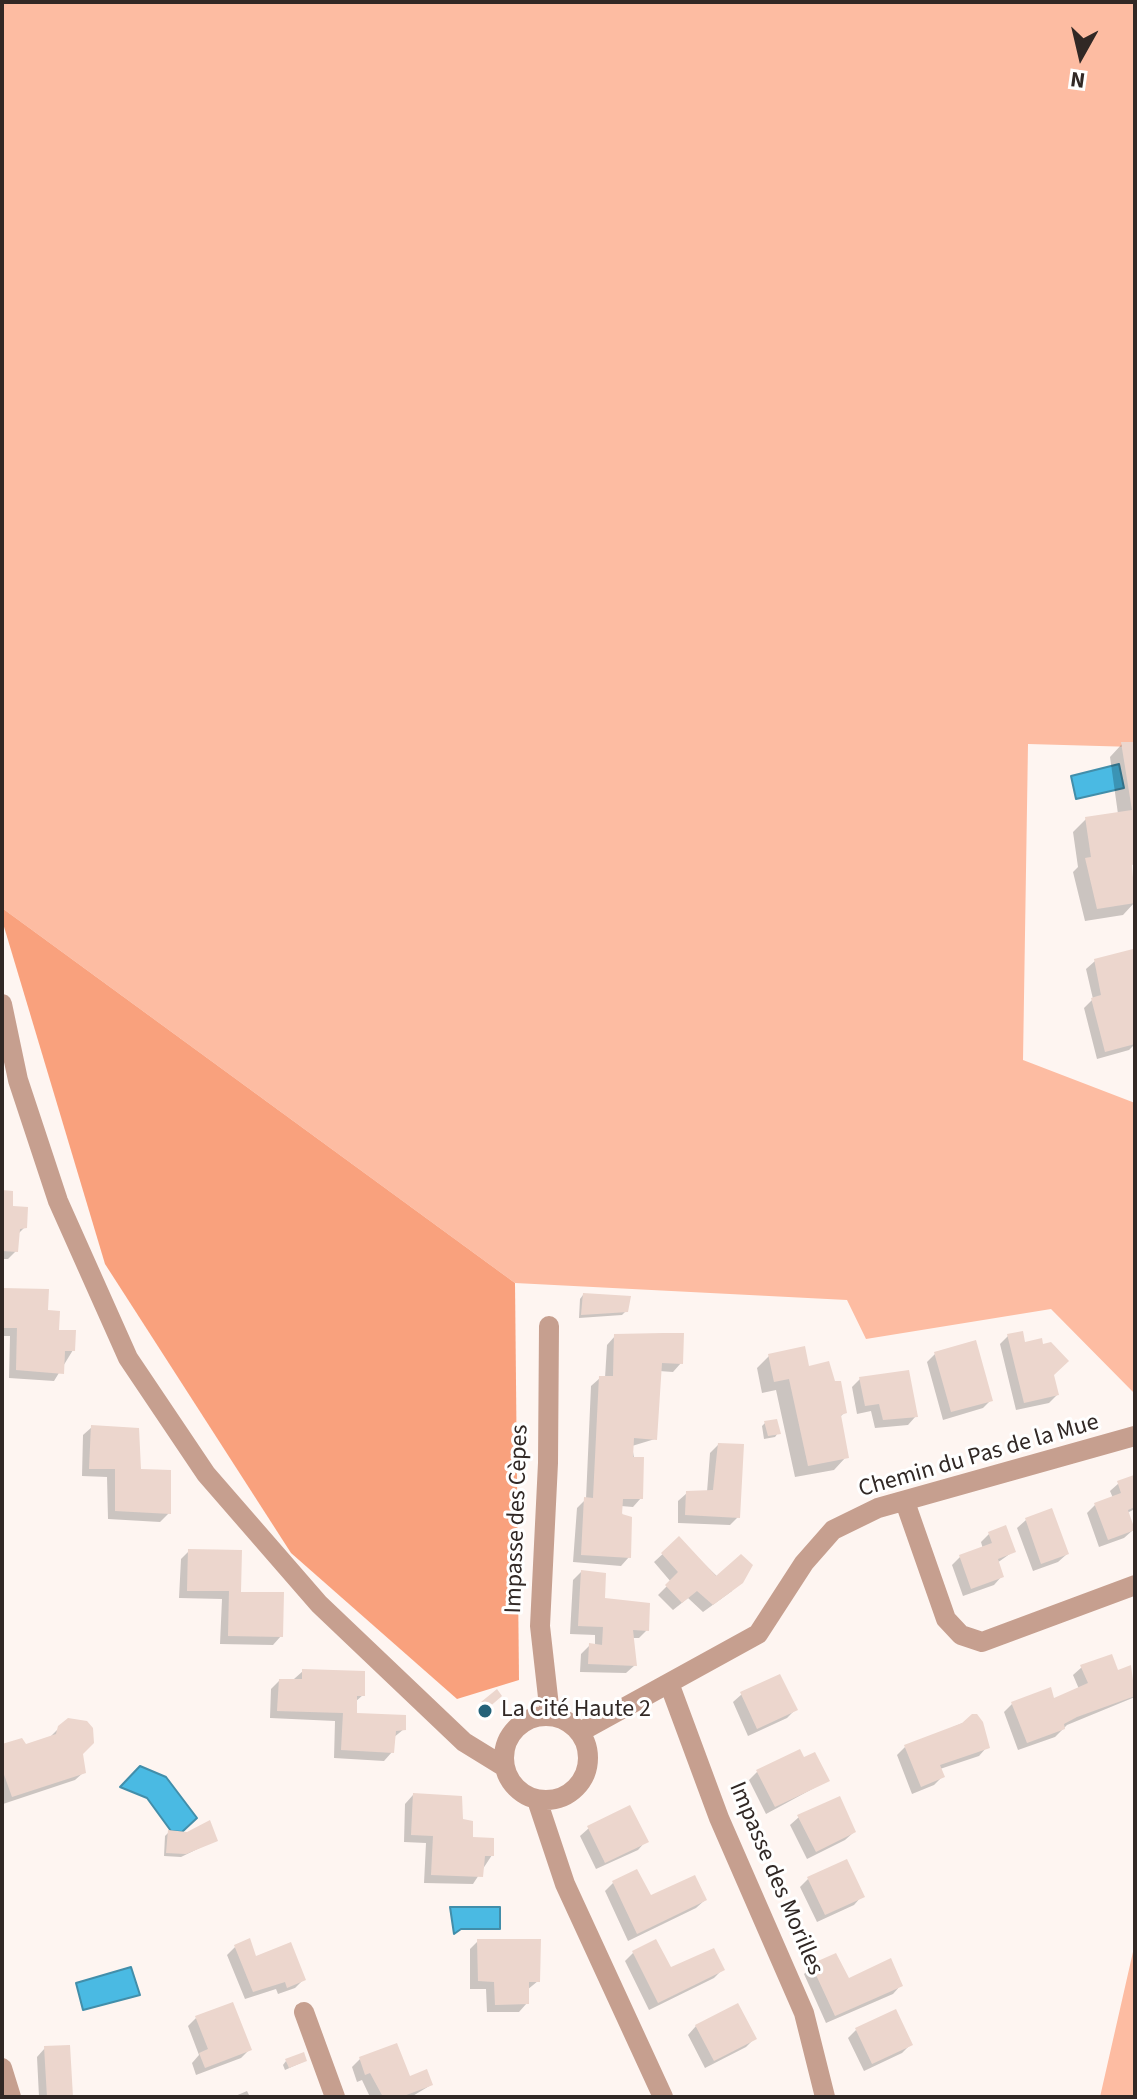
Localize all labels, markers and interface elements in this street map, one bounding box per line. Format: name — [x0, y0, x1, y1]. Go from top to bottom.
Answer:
north arrow — [1041, 16, 1121, 96]
text: N — [1068, 63, 1087, 97]
street label: Chemin du Pas de la Mue — [856, 1409, 1102, 1505]
street label: Impasse des Cèpes — [500, 1424, 536, 1614]
place label: La Cité Haute 2 — [501, 1697, 651, 1725]
marker: La Cité Haute 2 — [476, 1702, 494, 1720]
street label: Impasse des Morilles — [721, 1778, 829, 1980]

